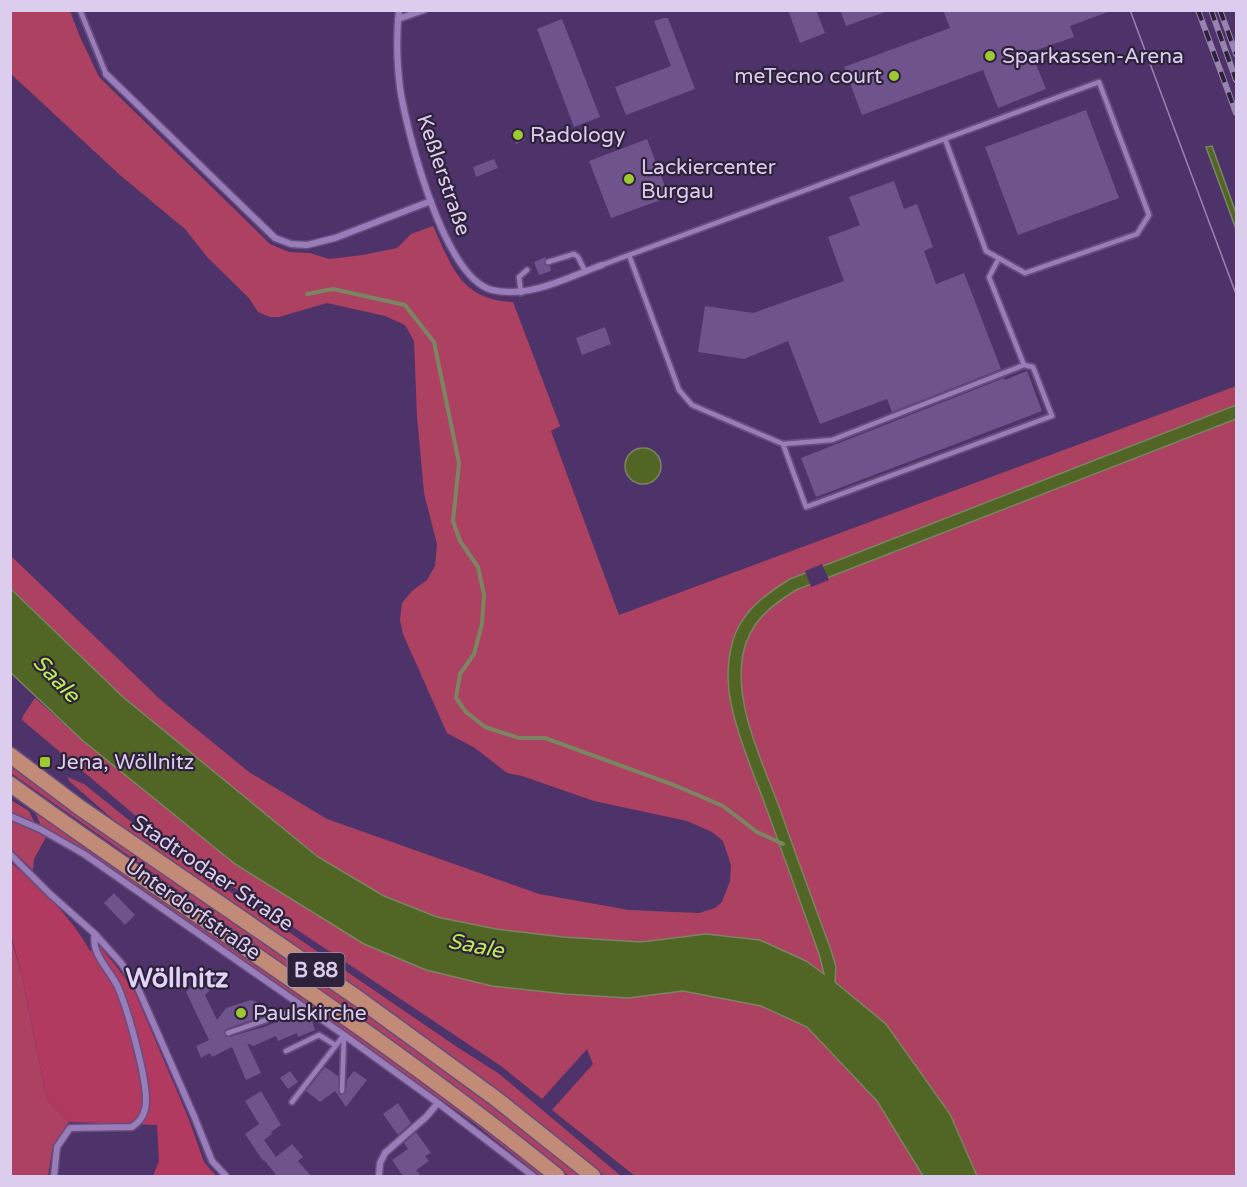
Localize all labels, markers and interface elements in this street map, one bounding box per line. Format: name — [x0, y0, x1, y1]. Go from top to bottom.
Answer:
place label: Sparkassen-Arena — [1002, 44, 1184, 69]
marker: Sparkassen-Arena — [983, 49, 997, 63]
place label: meTecno court — [734, 64, 882, 89]
marker: meTecno court — [887, 69, 901, 83]
street label: Keßlerstraße — [411, 111, 476, 239]
place label: Radology — [530, 123, 625, 148]
marker: Radology — [511, 128, 525, 142]
place label: Lackiercenter Burgau — [641, 155, 776, 204]
marker: Lackiercenter Burgau — [622, 172, 636, 186]
water label: Saale — [27, 649, 86, 709]
place label: Jena, Wöllnitz — [57, 750, 194, 775]
marker: Jena, Wöllnitz — [38, 755, 52, 769]
street label: Stadtrodaer Straße — [127, 810, 298, 937]
street label: Unterdorfstraße — [120, 853, 266, 966]
water label: Saale — [446, 928, 507, 964]
road number: B 88 — [288, 953, 344, 987]
district label: Wöllnitz — [126, 962, 228, 995]
place label: Paulskirche — [253, 1001, 367, 1026]
marker: Paulskirche — [234, 1006, 248, 1020]

